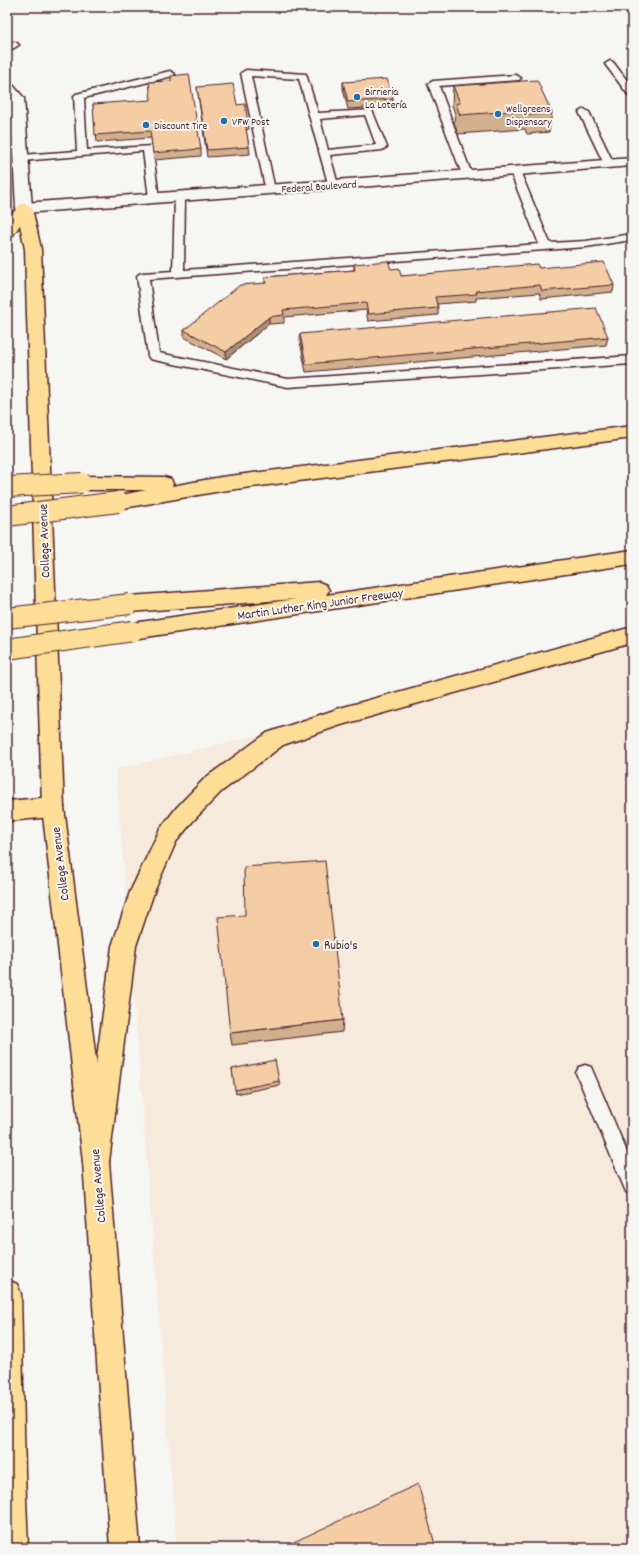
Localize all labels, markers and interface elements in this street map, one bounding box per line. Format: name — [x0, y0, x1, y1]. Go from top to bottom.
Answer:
place label: Birrieria La Lotería — [365, 85, 408, 114]
marker: Birrieria La Lotería — [352, 92, 362, 102]
place label: Wellgreens Dispensary — [506, 102, 552, 131]
marker: Wellgreens Dispensary — [493, 109, 503, 119]
place label: VFW Post — [232, 115, 270, 131]
marker: VFW Post — [219, 116, 229, 126]
place label: Discount Tire — [154, 119, 208, 135]
marker: Discount Tire — [141, 120, 151, 130]
street label: Federal Boulevard — [281, 177, 357, 199]
street label: College Avenue — [35, 503, 56, 578]
street label: Martin Luther King Junior Freeway — [236, 584, 405, 627]
street label: College Avenue — [48, 826, 75, 902]
place label: Rubio's — [324, 937, 358, 956]
marker: Rubio's — [311, 939, 321, 949]
street label: College Avenue — [87, 1148, 112, 1224]

